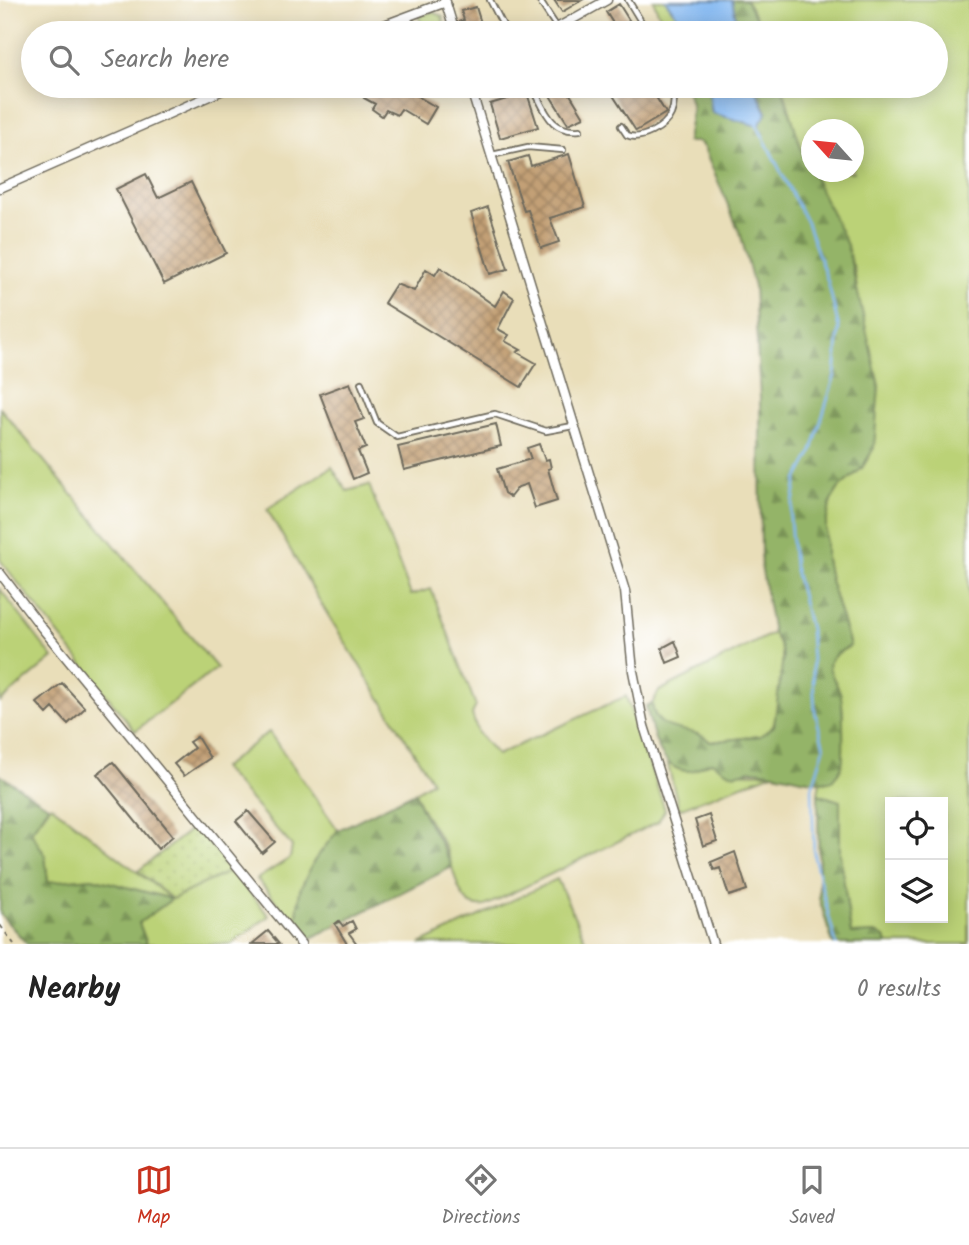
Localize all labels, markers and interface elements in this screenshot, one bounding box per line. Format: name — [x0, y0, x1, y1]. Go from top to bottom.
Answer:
search box — [21, 21, 948, 98]
text: Search here — [101, 39, 229, 81]
icon: search — [45, 41, 83, 79]
north arrow — [801, 119, 864, 182]
map controls — [885, 797, 948, 923]
button: locate — [885, 797, 948, 860]
button: layers — [885, 860, 948, 923]
text: Nearby — [28, 966, 120, 1014]
text: 0 results — [857, 972, 941, 1008]
tab: Map — [135, 1161, 173, 1233]
tab: Directions — [442, 1161, 520, 1233]
tab: Saved — [789, 1161, 834, 1233]

